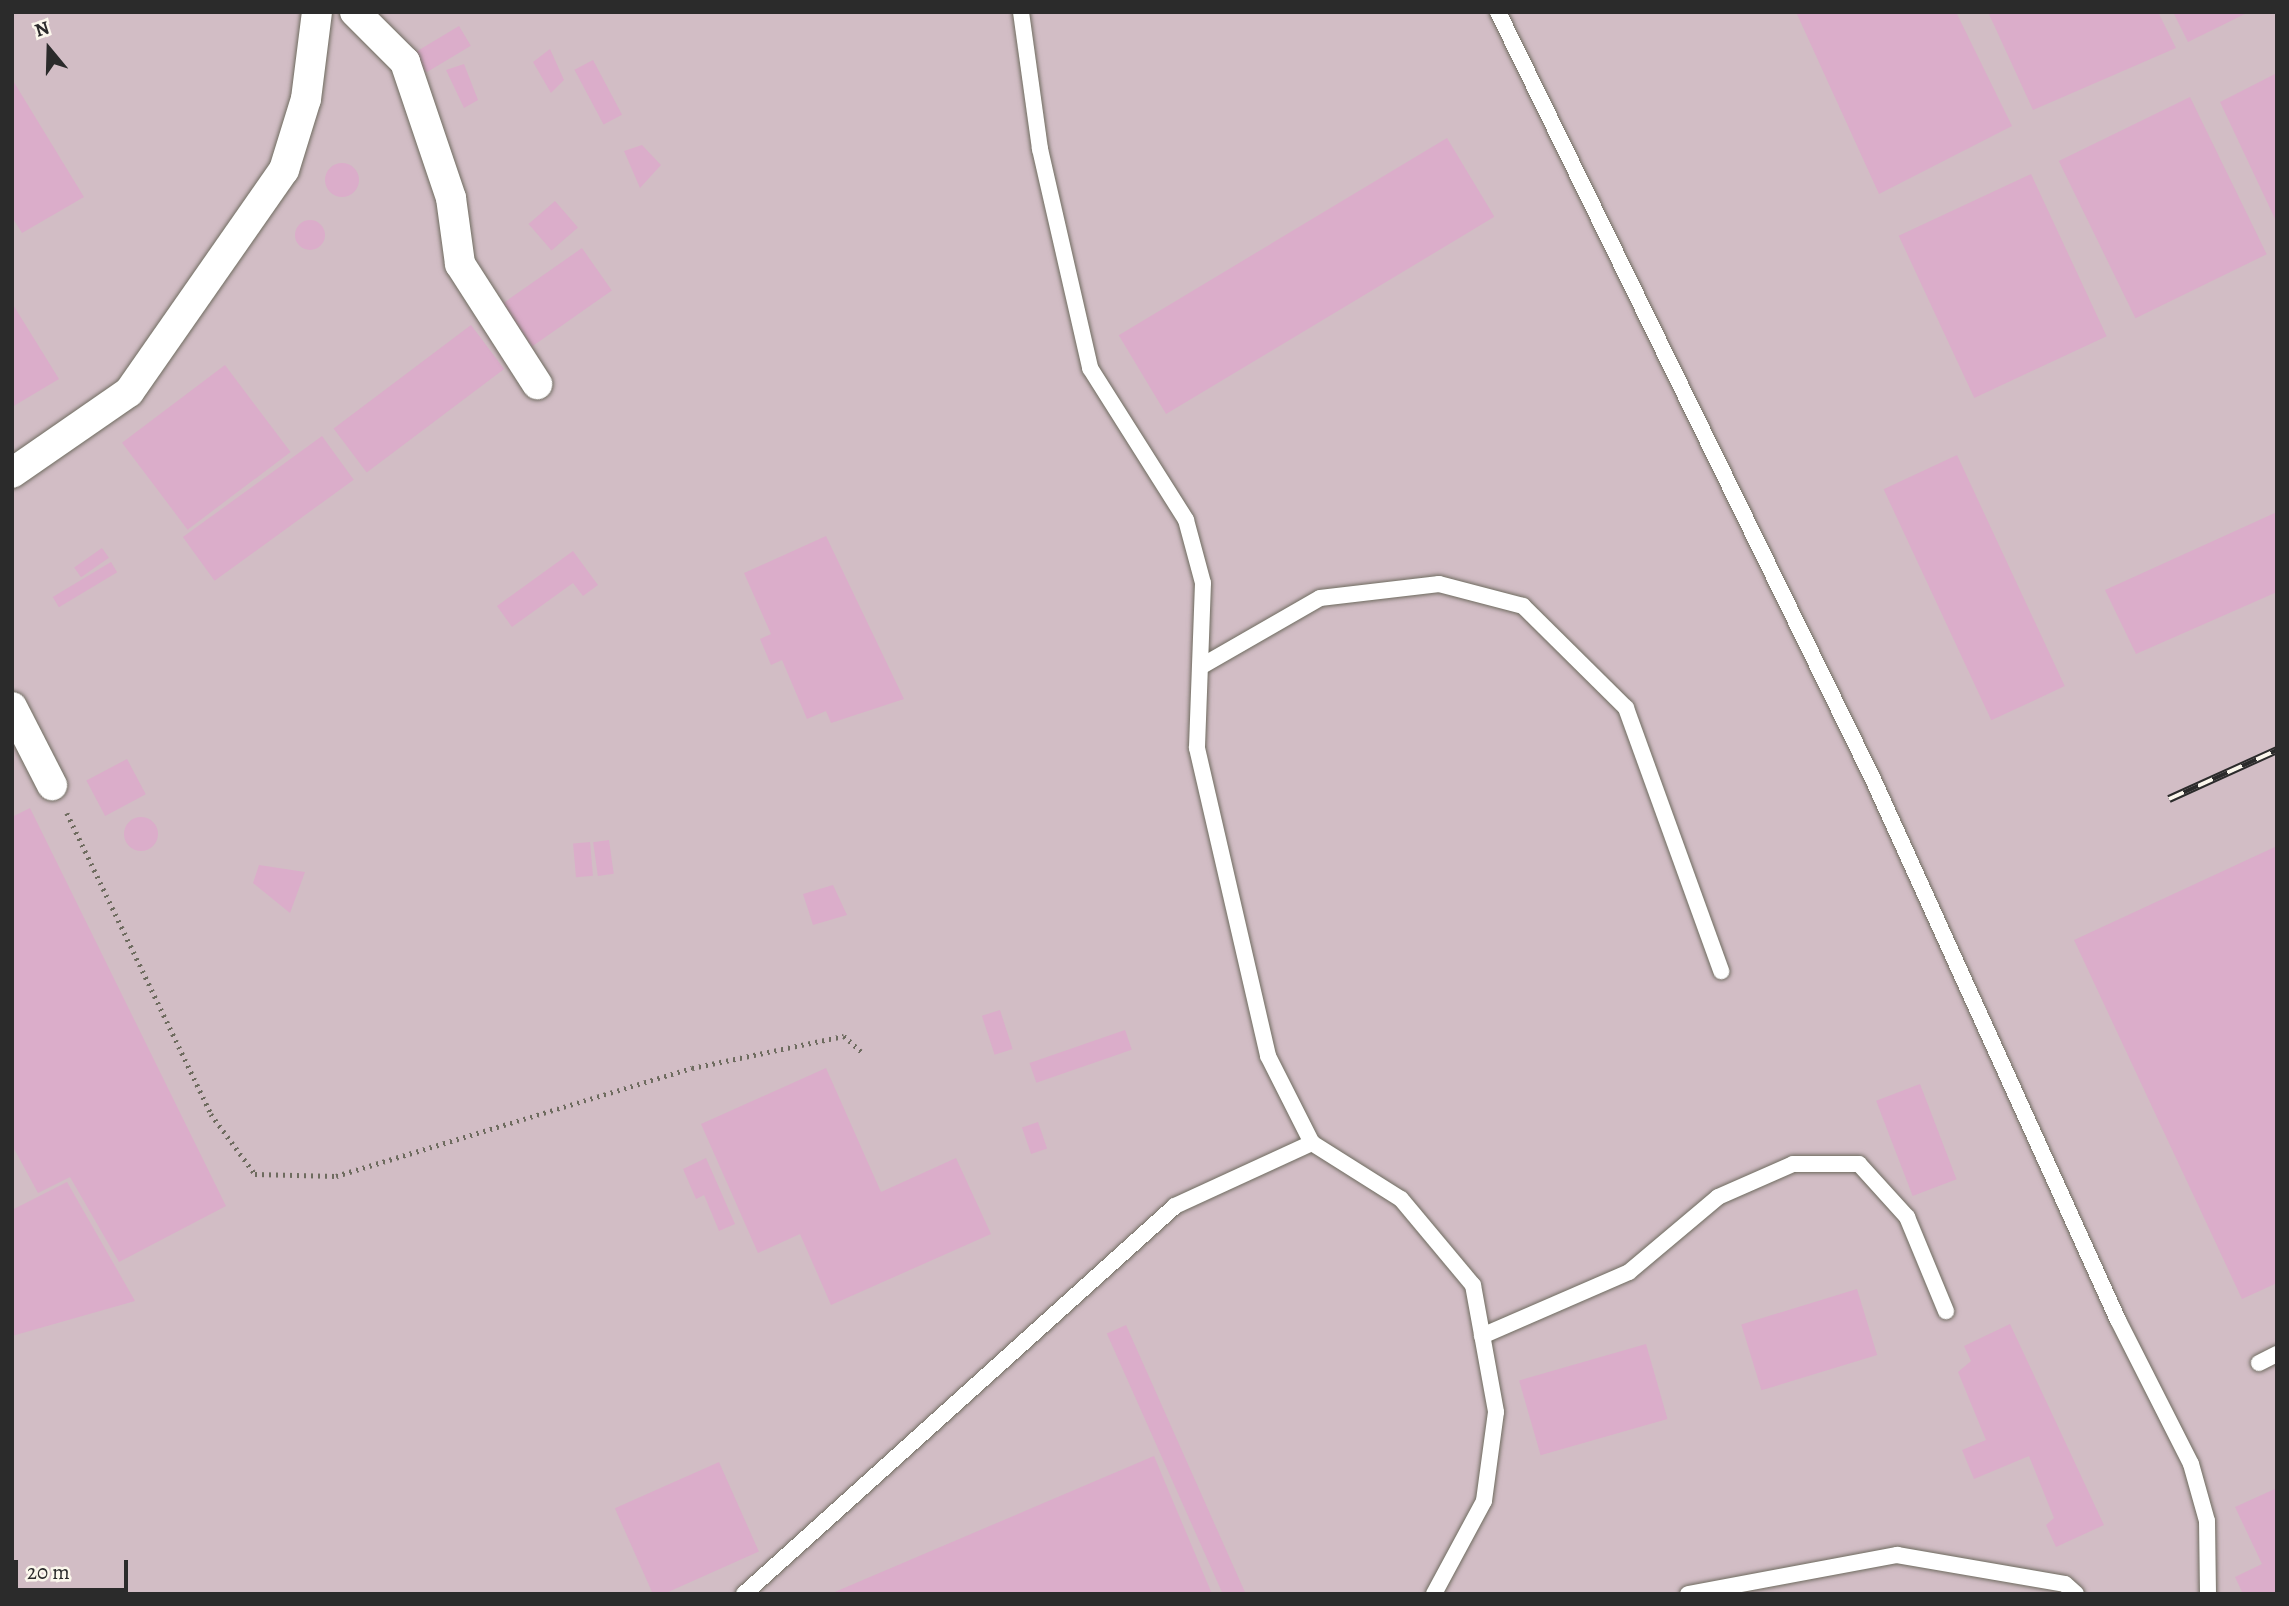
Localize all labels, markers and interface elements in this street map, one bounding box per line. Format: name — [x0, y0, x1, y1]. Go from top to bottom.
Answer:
north arrow — [14, 14, 84, 84]
text: N — [31, 15, 53, 44]
scale bar — [18, 1546, 131, 1590]
text: 20 m — [27, 1558, 70, 1586]

